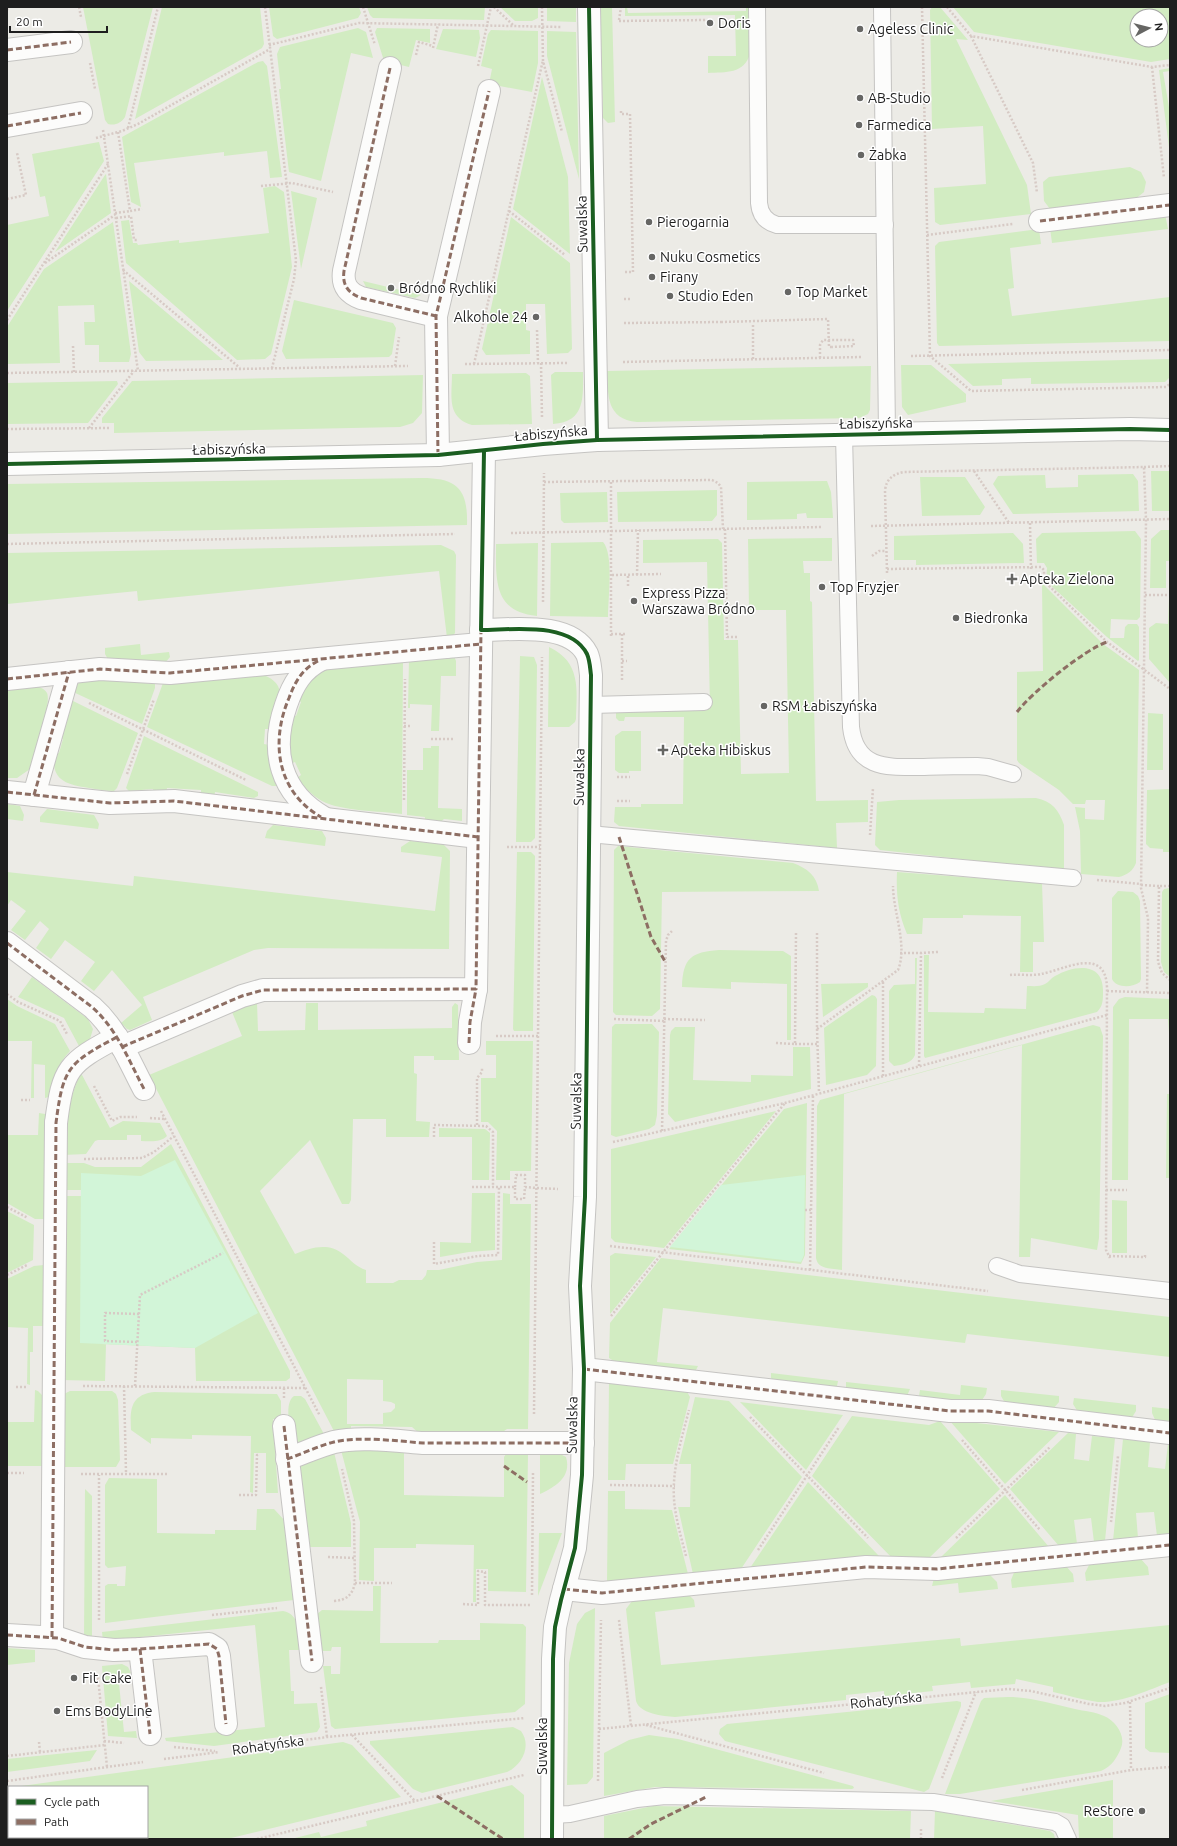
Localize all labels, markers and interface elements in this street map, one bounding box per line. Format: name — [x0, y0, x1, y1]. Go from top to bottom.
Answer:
scale bar — [10, 8, 107, 34]
north arrow — [1129, 8, 1169, 48]
text: 20 m — [16, 15, 43, 28]
place label: Doris — [718, 15, 751, 31]
marker: Doris — [705, 18, 715, 28]
place label: Ageless Clinic — [868, 21, 954, 37]
text: N — [1152, 22, 1165, 32]
marker: Ageless Clinic — [855, 24, 865, 34]
place label: AB-Studio — [868, 90, 931, 106]
marker: AB-Studio — [855, 93, 865, 103]
place label: Farmedica — [867, 117, 931, 133]
marker: Farmedica — [854, 120, 864, 130]
place label: Żabka — [869, 147, 907, 163]
marker: Żabka — [856, 150, 866, 160]
street label: Suwalska — [574, 195, 590, 253]
place label: Pierogarnia — [657, 214, 729, 230]
marker: Pierogarnia — [644, 217, 654, 227]
place label: Nuku Cosmetics — [660, 249, 760, 265]
marker: Nuku Cosmetics — [647, 252, 657, 262]
place label: Firany — [660, 269, 698, 285]
marker: Firany — [647, 272, 657, 282]
place label: Bródno Rychliki — [399, 280, 496, 296]
marker: Bródno Rychliki — [386, 283, 396, 293]
place label: Top Market — [796, 284, 868, 300]
marker: Top Market — [783, 287, 793, 297]
place label: Studio Eden — [678, 288, 753, 304]
marker: Studio Eden — [665, 291, 675, 301]
place label: Alkohole 24 — [454, 309, 528, 325]
marker: Alkohole 24 — [531, 312, 541, 322]
street label: Łabiszyńska — [839, 414, 913, 432]
street label: Łabiszyńska — [514, 422, 588, 444]
street label: Łabiszyńska — [192, 440, 266, 458]
place label: Apteka Zielona — [1020, 571, 1114, 587]
marker: Apteka Zielona — [1007, 574, 1017, 584]
place label: Top Fryzjer — [830, 579, 900, 595]
marker: Top Fryzjer — [817, 582, 827, 592]
place label: Express Pizza Warszawa Bródno — [642, 585, 755, 617]
marker: Express Pizza Warszawa Bródno — [629, 596, 639, 606]
place label: Biedronka — [964, 610, 1028, 626]
marker: Biedronka — [951, 613, 961, 623]
place label: RSM Łabiszyńska — [772, 698, 877, 714]
marker: RSM Łabiszyńska — [759, 701, 769, 711]
place label: Apteka Hibiskus — [671, 742, 771, 758]
marker: Apteka Hibiskus — [658, 745, 668, 755]
street label: Suwalska — [571, 748, 587, 806]
street label: Suwalska — [568, 1072, 584, 1130]
street label: Suwalska — [564, 1396, 580, 1454]
place label: Fit Cake — [82, 1670, 132, 1686]
marker: Fit Cake — [69, 1673, 79, 1683]
street label: Rohatyńska — [849, 1688, 923, 1712]
place label: Ems BodyLine — [65, 1703, 153, 1719]
marker: Ems BodyLine — [52, 1706, 62, 1716]
street label: Suwalska — [534, 1717, 550, 1775]
street label: Rohatyńska — [231, 1732, 305, 1758]
legend — [8, 1786, 148, 1838]
text: Cycle path — [44, 1795, 100, 1808]
place label: ReStore — [1084, 1803, 1134, 1819]
marker: ReStore — [1137, 1806, 1147, 1816]
text: Path — [44, 1815, 69, 1828]

